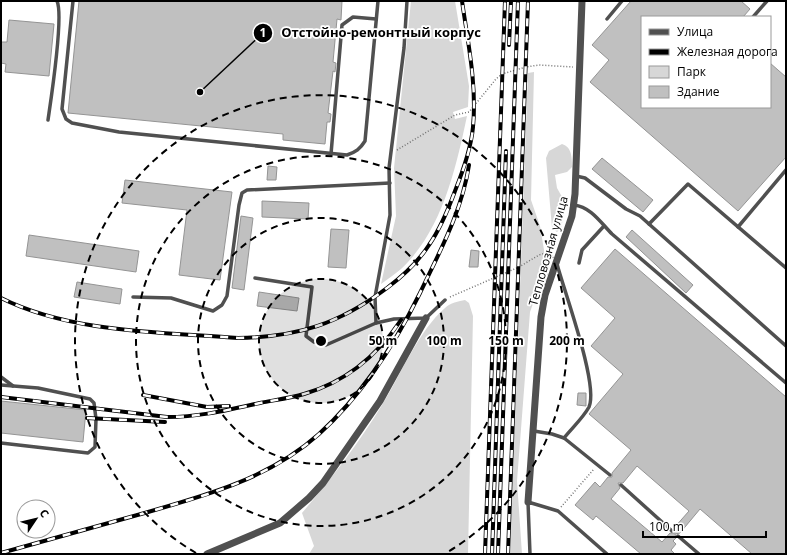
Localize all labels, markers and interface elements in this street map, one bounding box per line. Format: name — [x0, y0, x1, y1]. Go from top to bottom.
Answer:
legend — [641, 16, 771, 108]
callout: Отстойно-ремонтный корпус — [253, 20, 489, 45]
text: Отстойно-ремонтный корпус — [281, 23, 481, 41]
text: Улица — [677, 23, 713, 40]
text: 1 — [260, 24, 266, 41]
text: Железная дорога — [677, 43, 778, 60]
text: Парк — [677, 63, 707, 80]
text: Здание — [677, 83, 720, 100]
street label: Тепловозная улица — [524, 194, 572, 308]
text: 50 m — [369, 332, 397, 349]
text: 100 m — [426, 332, 462, 349]
text: 150 m — [488, 332, 524, 349]
text: 200 m — [549, 332, 585, 349]
centre of rings — [314, 334, 328, 348]
north arrow — [16, 499, 56, 539]
text: С — [36, 506, 53, 520]
scale bar — [643, 513, 766, 539]
text: 100 m — [649, 518, 684, 535]

